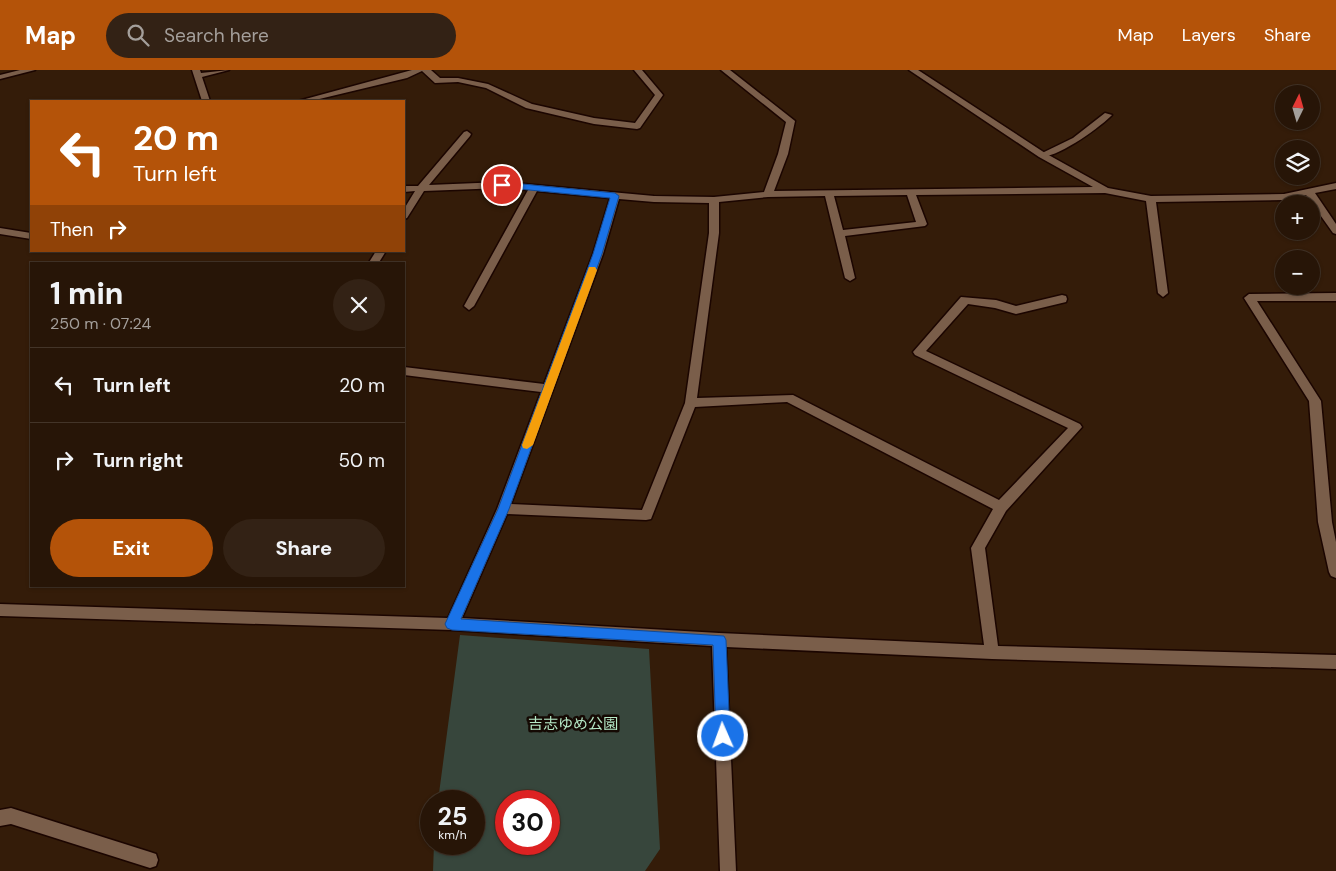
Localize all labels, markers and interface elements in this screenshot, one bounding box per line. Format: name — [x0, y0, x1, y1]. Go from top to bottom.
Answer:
search box — [106, 13, 456, 58]
text: Map — [25, 20, 76, 51]
icon: search — [124, 21, 152, 49]
text: Search here — [164, 23, 269, 48]
text: Map — [1118, 23, 1154, 47]
text: Layers — [1182, 23, 1236, 47]
text: Share — [1264, 23, 1311, 47]
north arrow — [1275, 85, 1320, 130]
map controls — [1275, 85, 1320, 295]
text: 20 m — [133, 115, 219, 161]
icon: left — [50, 120, 115, 185]
button: layers — [1275, 140, 1320, 185]
text: Turn left — [133, 159, 217, 188]
pin — [481, 164, 523, 206]
icon: arrive — [488, 171, 516, 199]
button: + — [1275, 195, 1320, 240]
icon: right — [103, 215, 131, 243]
text: Then — [50, 217, 93, 242]
button: − — [1275, 250, 1320, 295]
text: 1 min — [50, 274, 123, 313]
button: close — [333, 279, 385, 331]
text: 250 m · 07:24 — [50, 313, 151, 334]
icon: left — [50, 371, 78, 399]
text: Turn left — [93, 373, 171, 398]
text: 20 m — [339, 373, 385, 398]
icon: right — [50, 446, 78, 474]
text: Turn right — [93, 448, 183, 473]
text: 50 m — [338, 448, 385, 473]
button: Exit — [50, 519, 213, 577]
button: Share — [223, 519, 385, 577]
position arrow — [696, 709, 748, 761]
park label: 吉志ゆめ公園 — [528, 714, 618, 734]
speed limit sign: 30 — [495, 790, 560, 855]
text: 25 — [438, 800, 467, 833]
text: km/h — [438, 827, 467, 843]

